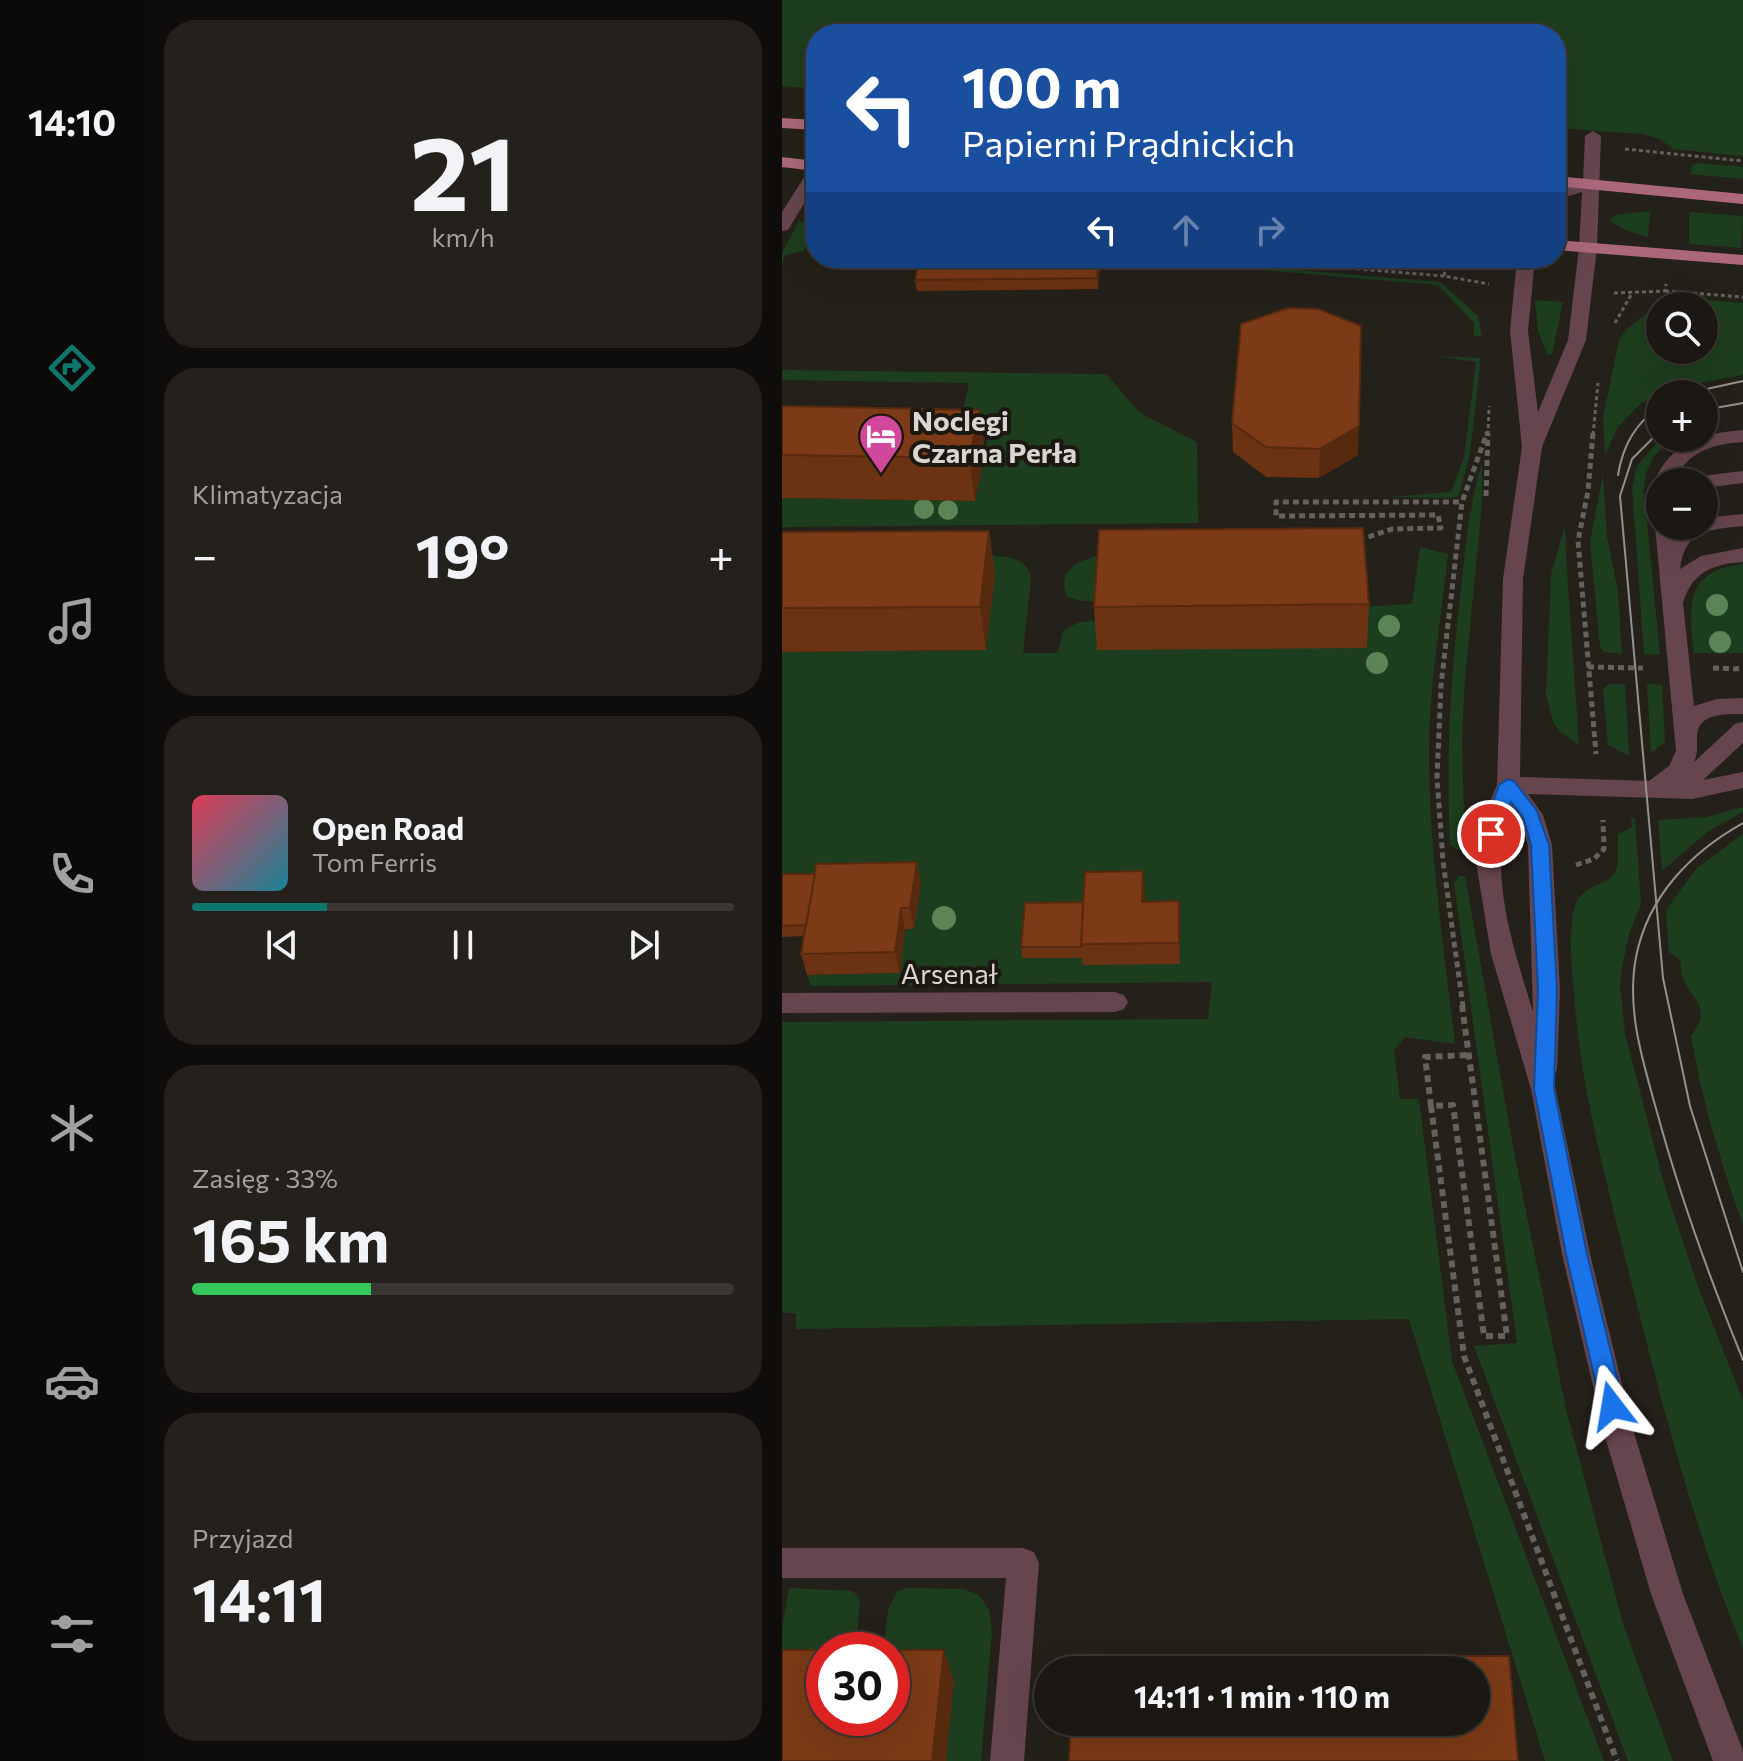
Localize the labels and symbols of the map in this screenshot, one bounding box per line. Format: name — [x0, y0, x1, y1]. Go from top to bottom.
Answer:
place label: Noclegi Czarna Perła — [912, 403, 1077, 469]
hotel icon: Noclegi Czarna Perła — [857, 412, 905, 475]
pin — [1457, 800, 1525, 868]
street label: Arsenał — [901, 956, 998, 990]
position arrow — [1570, 1364, 1654, 1448]
speed limit sign: 30 — [806, 1632, 910, 1736]

